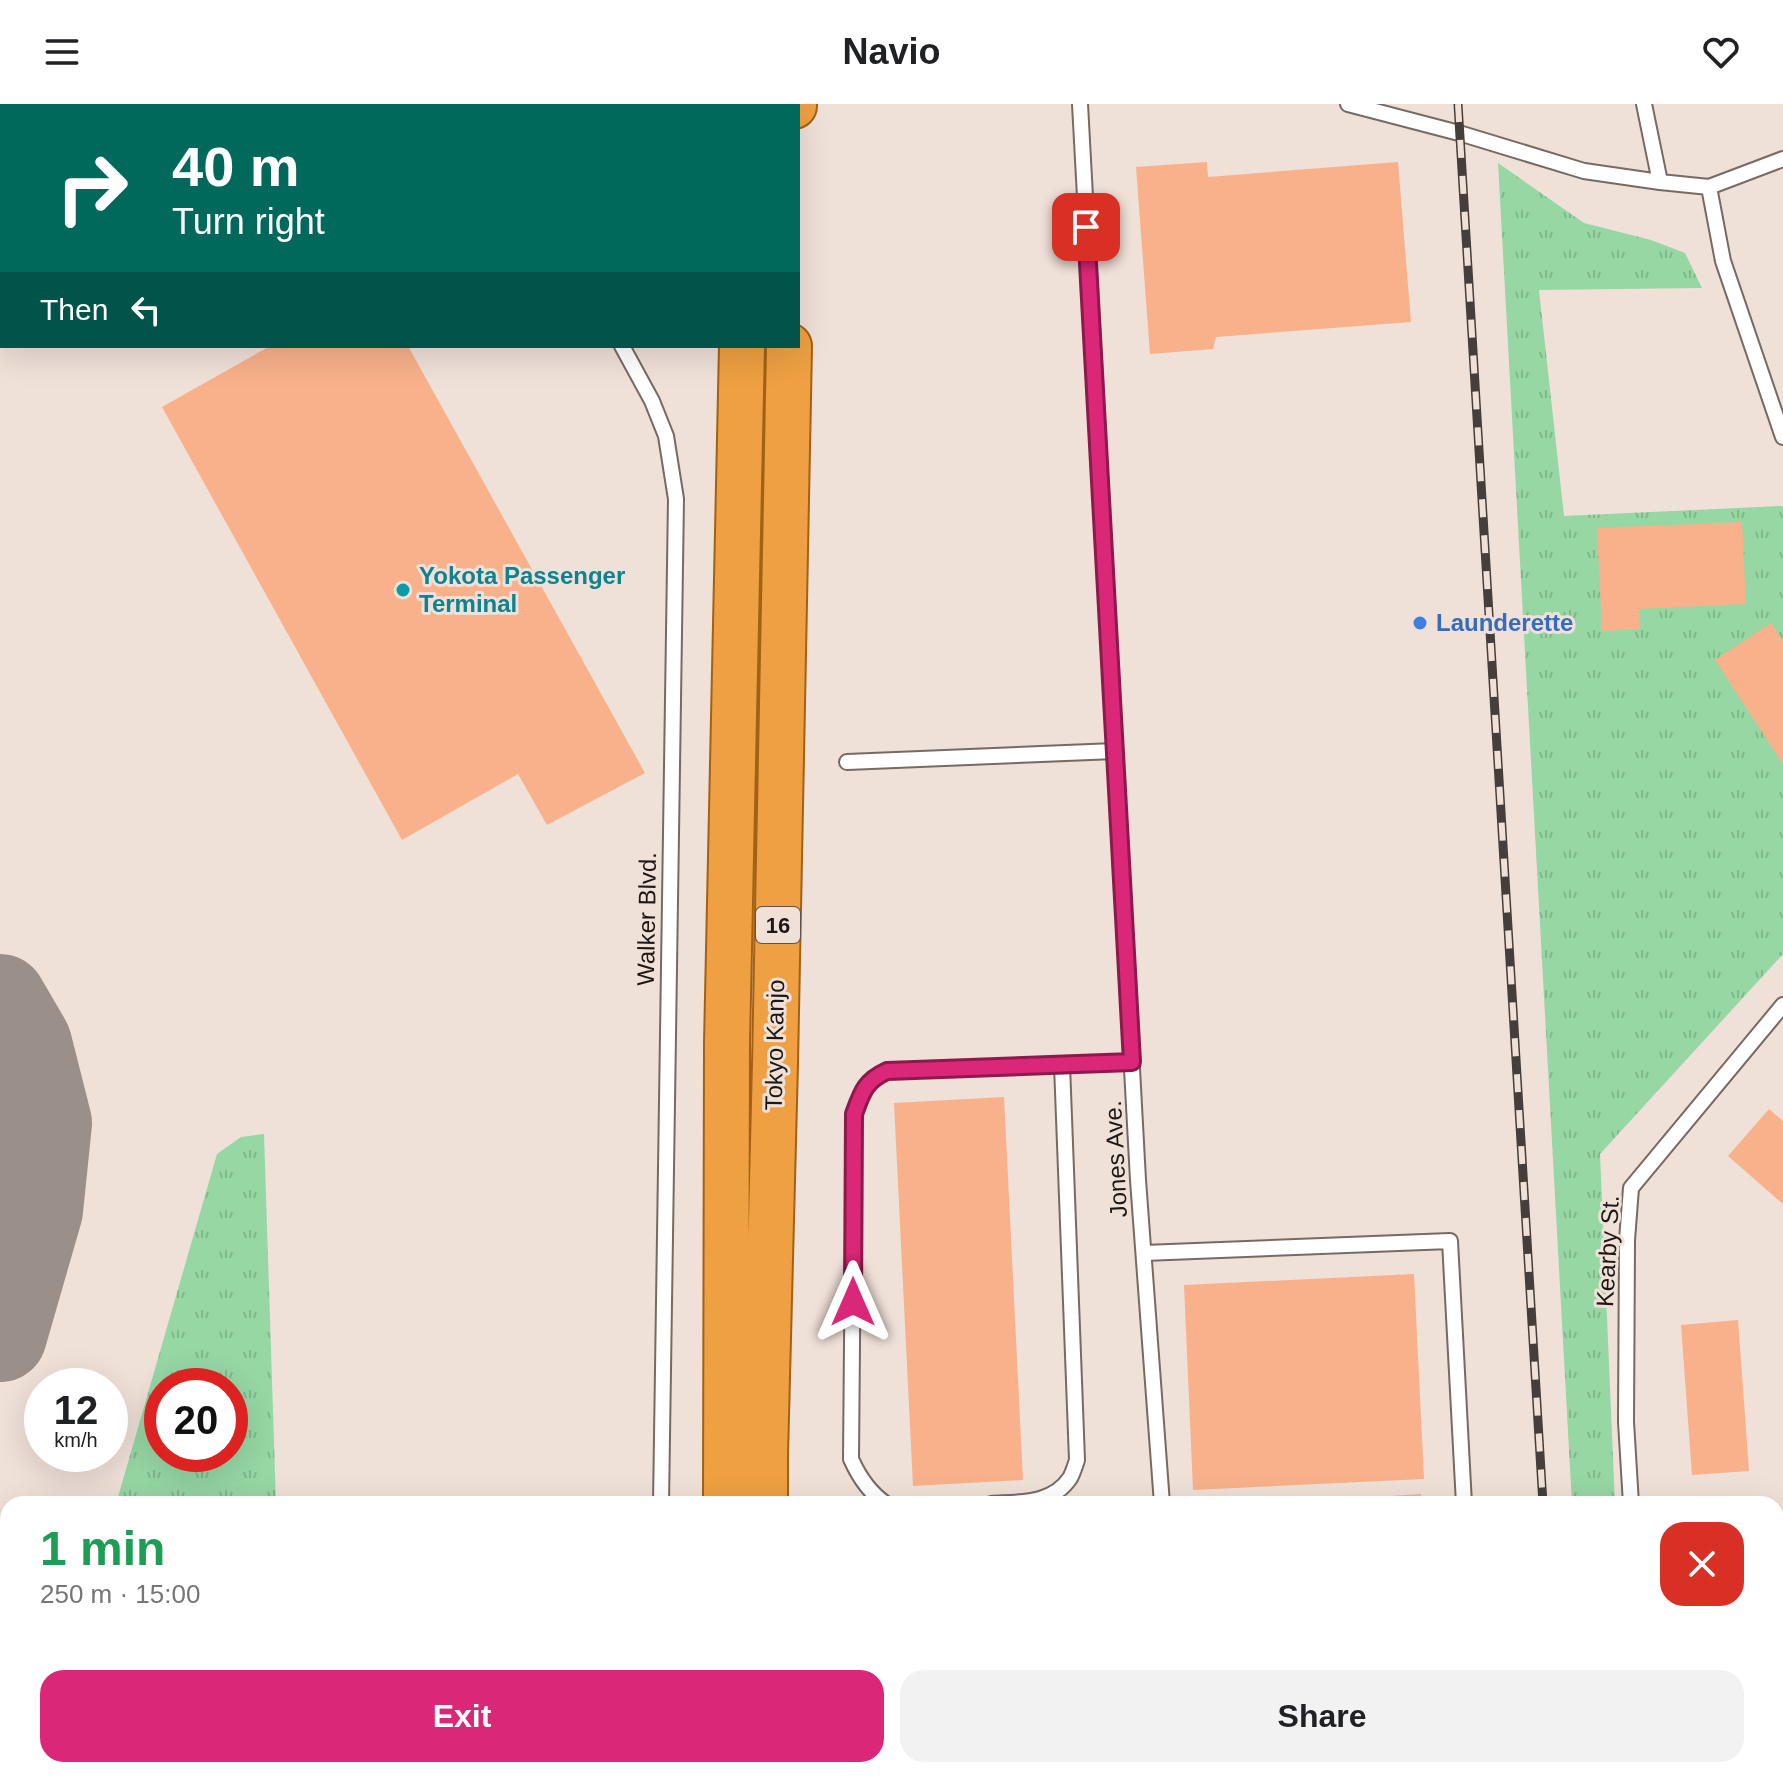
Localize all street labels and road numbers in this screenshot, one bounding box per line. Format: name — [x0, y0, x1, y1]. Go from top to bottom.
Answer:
street label: Walker Blvd. — [632, 852, 661, 986]
road number: 16 — [756, 907, 800, 943]
street label: Tokyo Kanjo — [760, 979, 789, 1111]
street label: Jones Ave. — [1099, 1100, 1132, 1218]
street label: Kearby St. — [1591, 1194, 1624, 1308]

